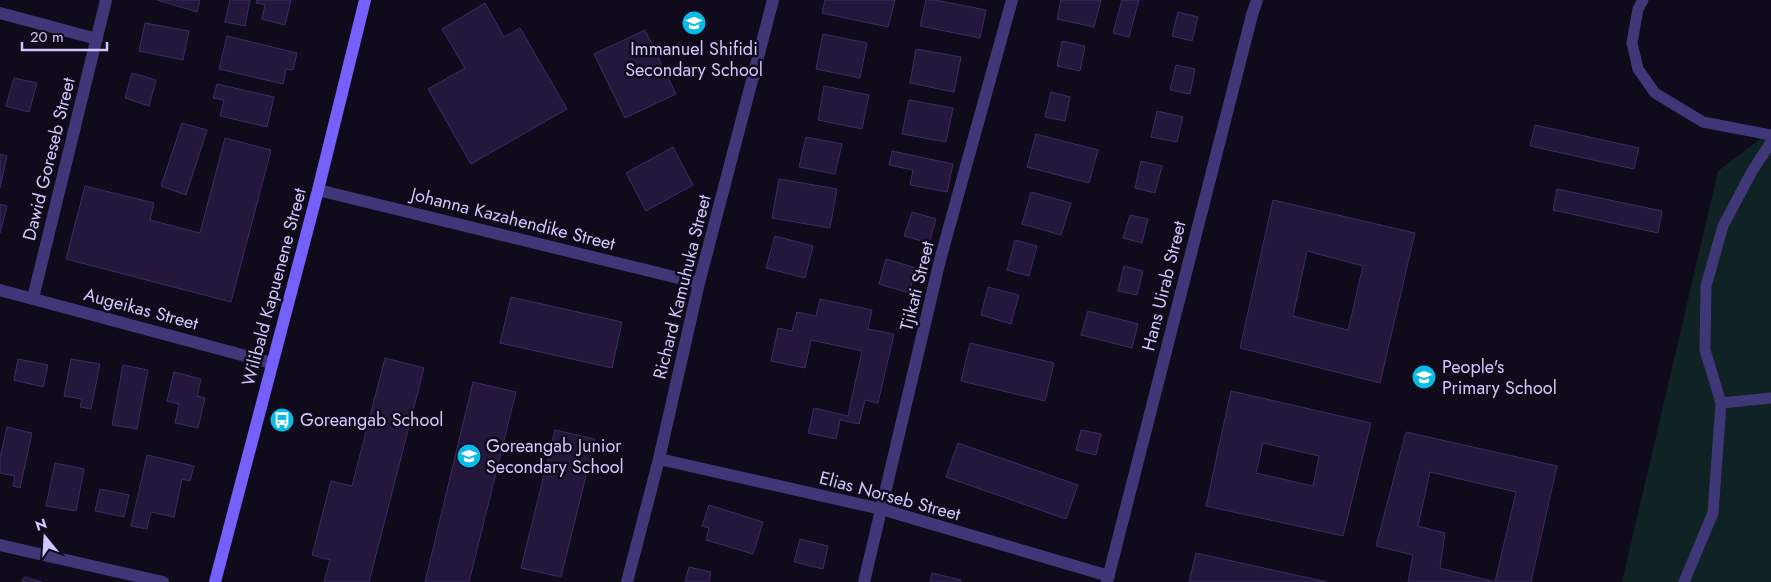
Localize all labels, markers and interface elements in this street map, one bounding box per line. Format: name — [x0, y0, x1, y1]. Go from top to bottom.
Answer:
school or university icon: Immanuel Shifidi Secondary School — [681, 10, 707, 36]
scale bar — [22, 20, 108, 52]
text: 20 m — [30, 26, 64, 48]
place label: Immanuel Shifidi Secondary School — [625, 36, 763, 83]
street label: Dawid Goreseb Street — [16, 74, 82, 243]
street label: Johanna Kazahendike Street — [406, 181, 618, 257]
street label: Wilibald Kapuenene Street — [235, 185, 313, 389]
street label: Richard Kamuhuka Street — [646, 191, 718, 382]
street label: Hans Uirab Street — [1135, 218, 1193, 354]
street label: Tjikati Street — [893, 238, 941, 334]
street label: Augeikas Street — [81, 281, 202, 337]
place label: People's Primary School — [1442, 354, 1557, 401]
school or university icon: People's Primary School — [1411, 364, 1437, 390]
bus stop icon: Goreangab School — [269, 407, 295, 433]
place label: Goreangab School — [300, 407, 443, 433]
place label: Goreangab Junior Secondary School — [486, 433, 624, 480]
school or university icon: Goreangab Junior Secondary School — [456, 443, 482, 469]
street label: Elias Norseb Street — [817, 465, 964, 528]
north arrow — [20, 512, 70, 562]
text: N — [33, 513, 49, 536]

